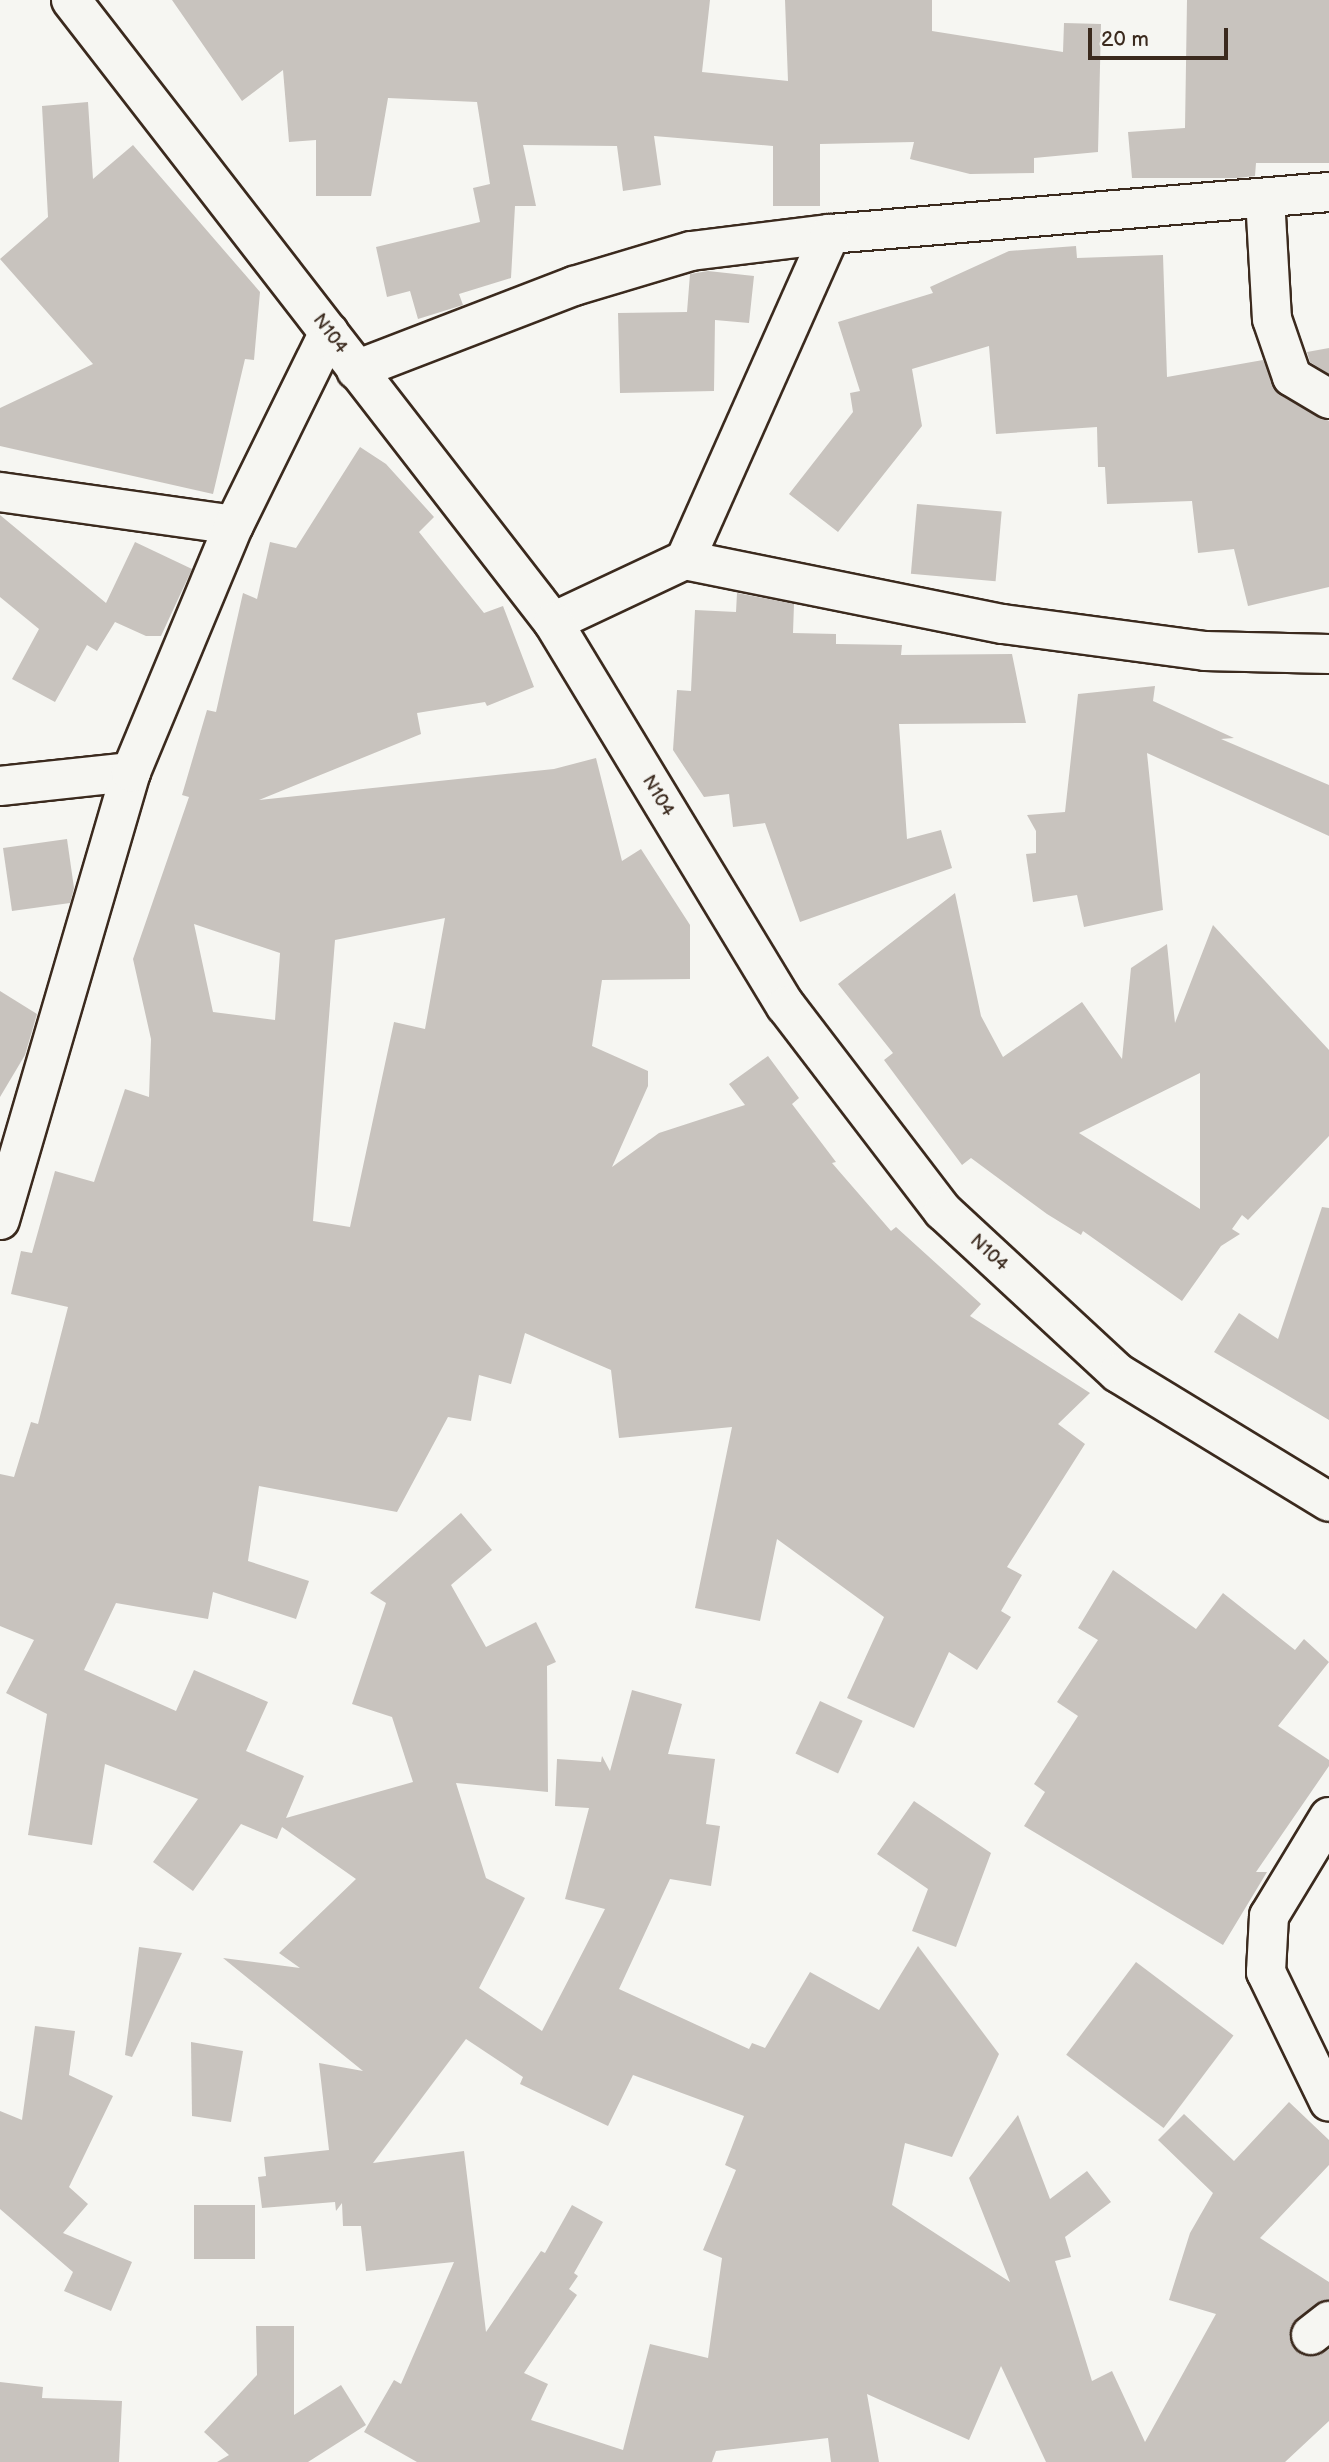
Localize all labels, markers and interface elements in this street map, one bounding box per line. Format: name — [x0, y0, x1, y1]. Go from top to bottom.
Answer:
scale bar — [1091, 14, 1231, 58]
text: 20 m — [1101, 27, 1149, 52]
street label: N104 — [308, 309, 352, 359]
street label: N104 — [637, 771, 679, 821]
street label: N104 — [965, 1230, 1013, 1276]

